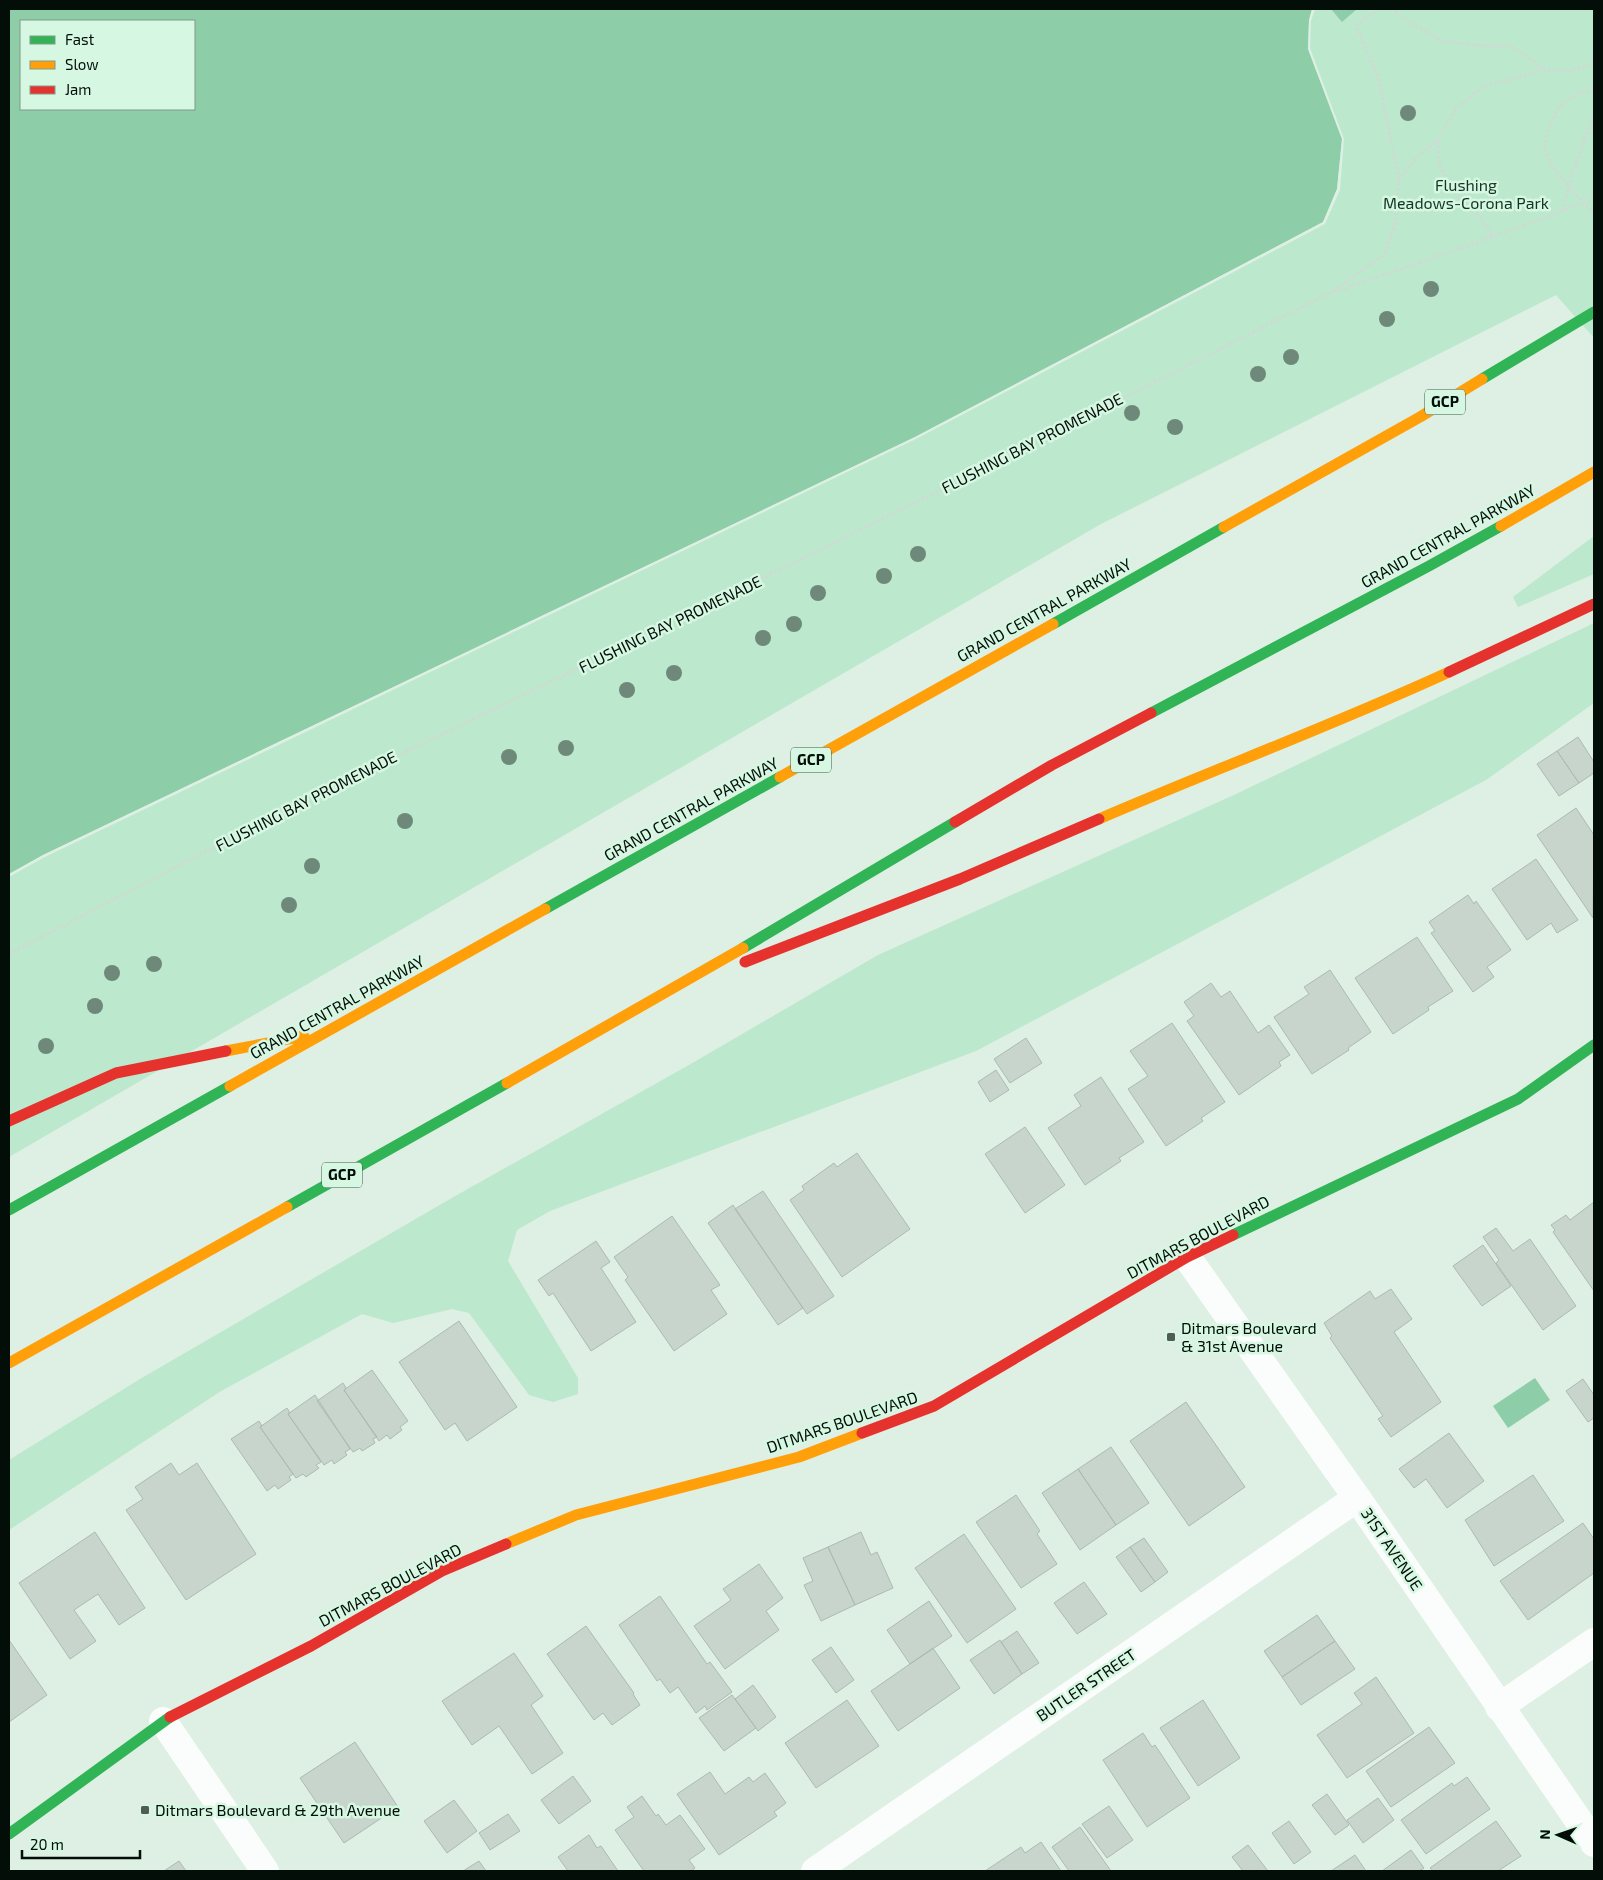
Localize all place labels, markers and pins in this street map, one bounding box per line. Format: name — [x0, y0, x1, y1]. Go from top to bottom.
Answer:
place label: Ditmars Boulevard & 31st Avenue — [1181, 1318, 1317, 1355]
marker: Ditmars Boulevard & 31st Avenue — [1165, 1331, 1177, 1343]
place label: Ditmars Boulevard & 29th Avenue — [155, 1800, 400, 1819]
marker: Ditmars Boulevard & 29th Avenue — [139, 1804, 151, 1816]

